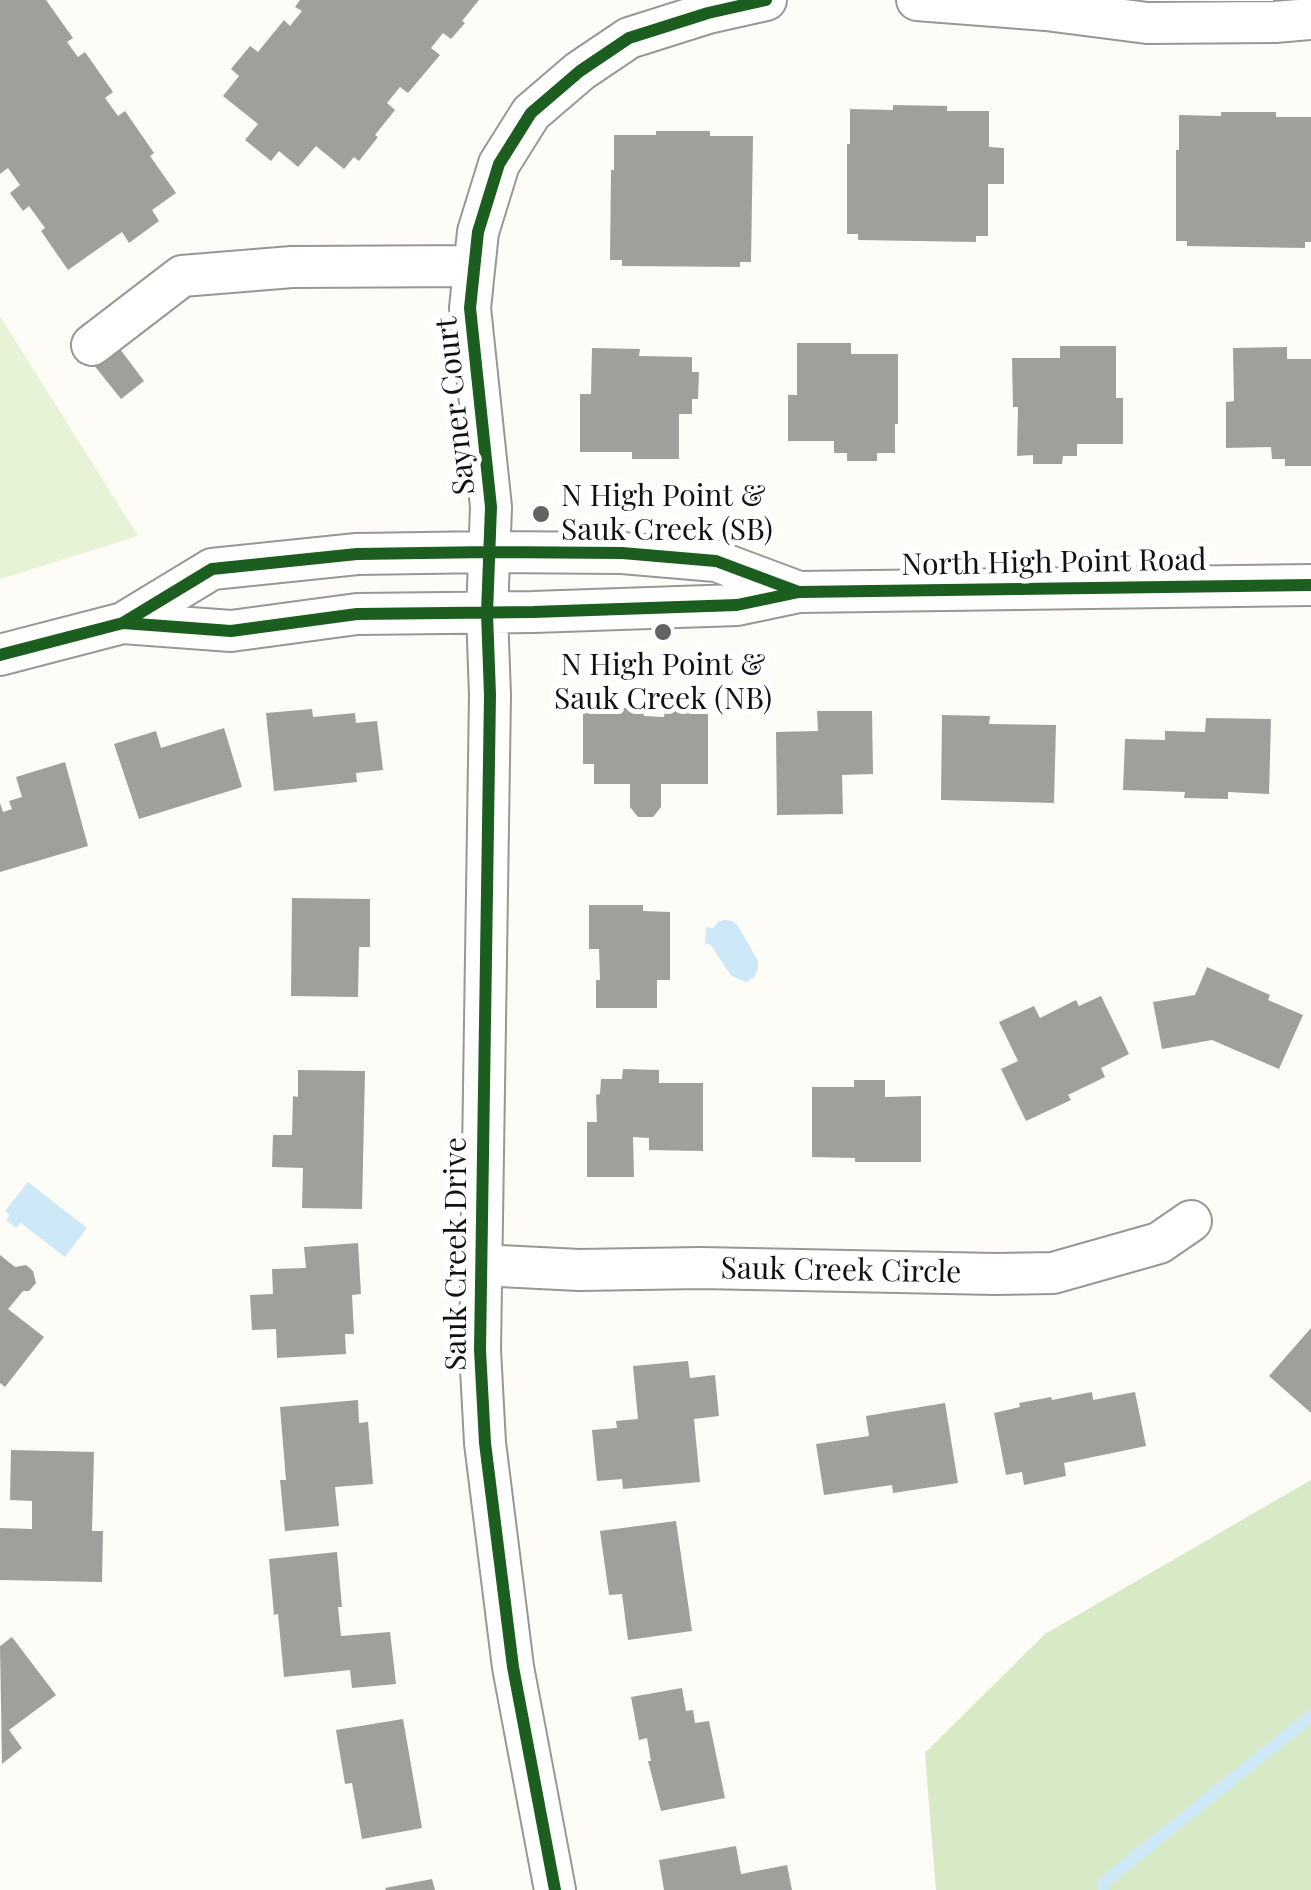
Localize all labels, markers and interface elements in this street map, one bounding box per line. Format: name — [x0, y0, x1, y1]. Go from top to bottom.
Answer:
street label: Sayner Court — [429, 315, 483, 497]
place label: N High Point & Sauk Creek (SB) — [561, 479, 773, 550]
marker: N High Point & Sauk Creek (SB) — [530, 503, 552, 525]
street label: North High Point Road — [901, 542, 1207, 584]
marker: N High Point & Sauk Creek (NB) — [652, 621, 674, 643]
place label: N High Point & Sauk Creek (NB) — [554, 648, 772, 718]
street label: Sauk Creek Drive — [439, 1137, 475, 1371]
street label: Sauk Creek Circle — [720, 1251, 962, 1291]

